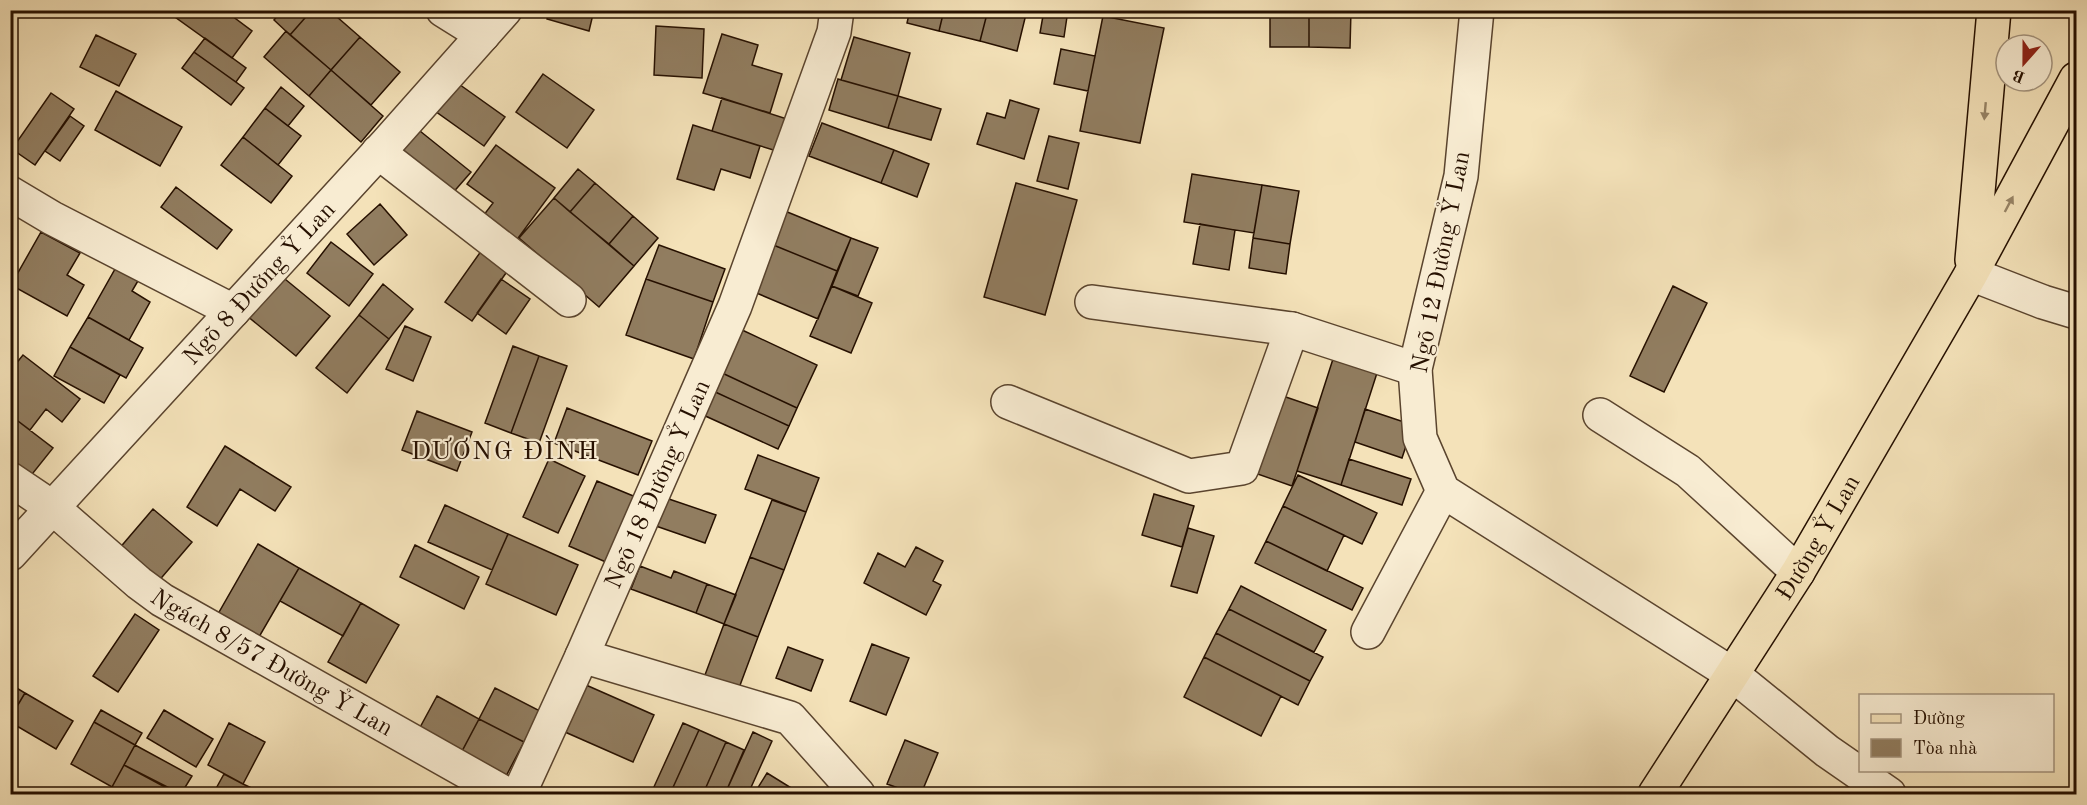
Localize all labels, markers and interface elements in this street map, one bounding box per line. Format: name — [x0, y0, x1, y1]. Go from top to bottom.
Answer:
north arrow — [1994, 33, 2054, 93]
text: B — [2011, 66, 2028, 85]
one-way arrow — [1980, 101, 1990, 120]
street label: Ngõ 12 Đường Ỷ Lan — [1404, 148, 1475, 375]
one-way arrow — [2004, 195, 2014, 212]
street label: Ngõ 8 Đường Ỷ Lan — [180, 198, 341, 370]
street label: Ngõ 18 Đường Ỷ Lan — [597, 375, 716, 593]
district label: DƯƠNG ĐÌNH — [411, 435, 599, 465]
street label: Đường Ỷ Lan — [1773, 471, 1866, 605]
street label: Ngách 8/57 Đường Ỷ Lan — [145, 586, 396, 742]
legend — [1859, 694, 2054, 772]
text: Đường — [1913, 710, 1965, 728]
text: Tòa nhà — [1913, 740, 1977, 758]

